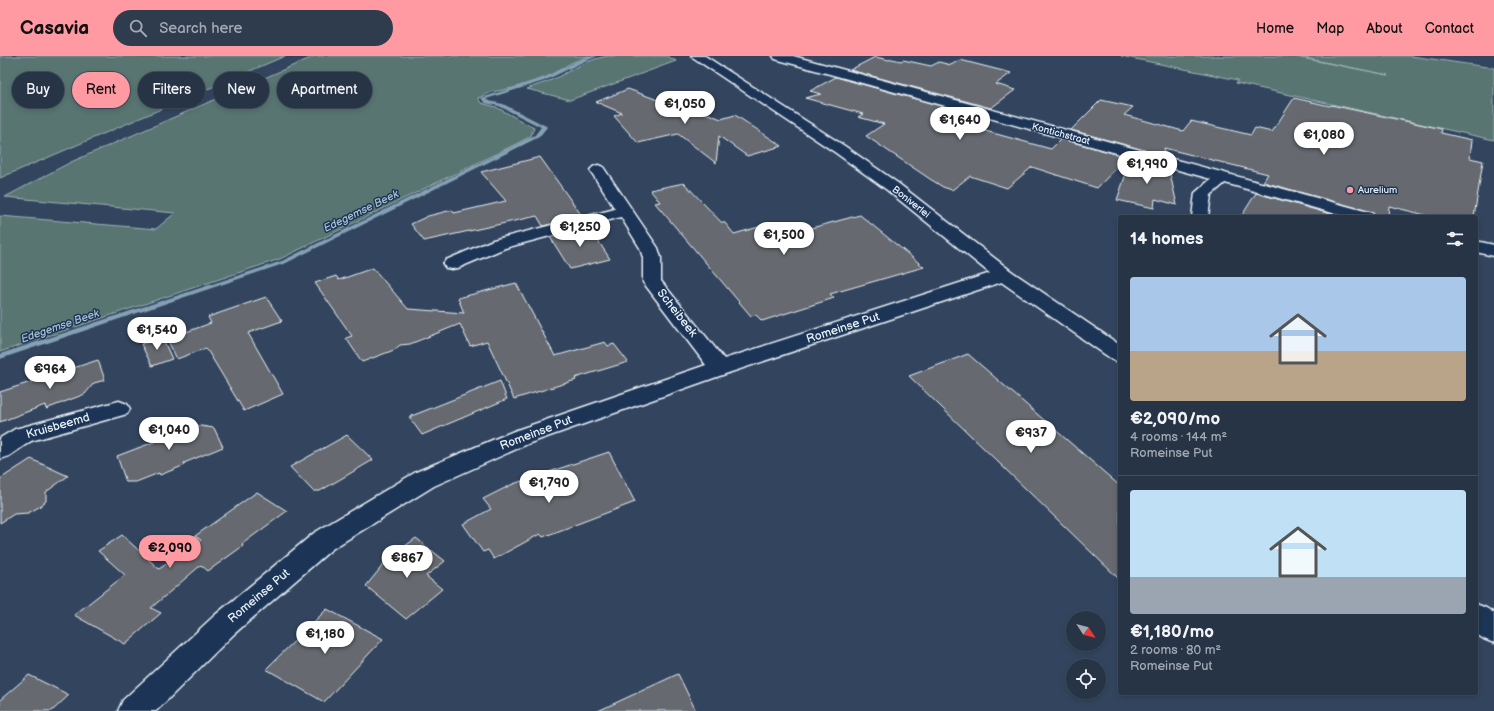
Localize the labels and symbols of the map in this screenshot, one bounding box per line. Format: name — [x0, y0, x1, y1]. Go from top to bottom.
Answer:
pin: €1,050 — [652, 91, 718, 125]
pin: €1,640 — [927, 107, 993, 141]
street label: Kontichstraat — [1031, 120, 1091, 148]
pin: €1,080 — [1291, 122, 1357, 156]
pin: €1,990 — [1114, 151, 1180, 185]
street label: Boniverlei — [890, 183, 932, 221]
place label: Aurelium — [1358, 184, 1397, 196]
marker: Aurelium — [1345, 185, 1355, 195]
water label: Edegemse Beek — [321, 187, 401, 235]
pin: €1,250 — [547, 214, 613, 248]
pin: €1,500 — [751, 222, 817, 256]
street label: Scheibeek — [654, 286, 701, 340]
water label: Edegemse Beek — [19, 306, 101, 345]
street label: Romeinse Put — [804, 309, 882, 347]
pin: €1,540 — [124, 317, 190, 351]
pin: €964 — [26, 356, 74, 390]
street label: Kruisbeemd — [25, 410, 92, 442]
street label: Romeinse Put — [498, 412, 575, 454]
pin: €1,040 — [136, 417, 202, 451]
pin: €937 — [1007, 420, 1055, 454]
pin: €1,790 — [516, 470, 582, 504]
pin: €2,090 — [137, 535, 203, 569]
pin: €867 — [383, 545, 431, 579]
street label: Romeinse Put — [225, 566, 293, 626]
north arrow — [1066, 611, 1106, 651]
pin: €1,180 — [292, 621, 358, 655]

